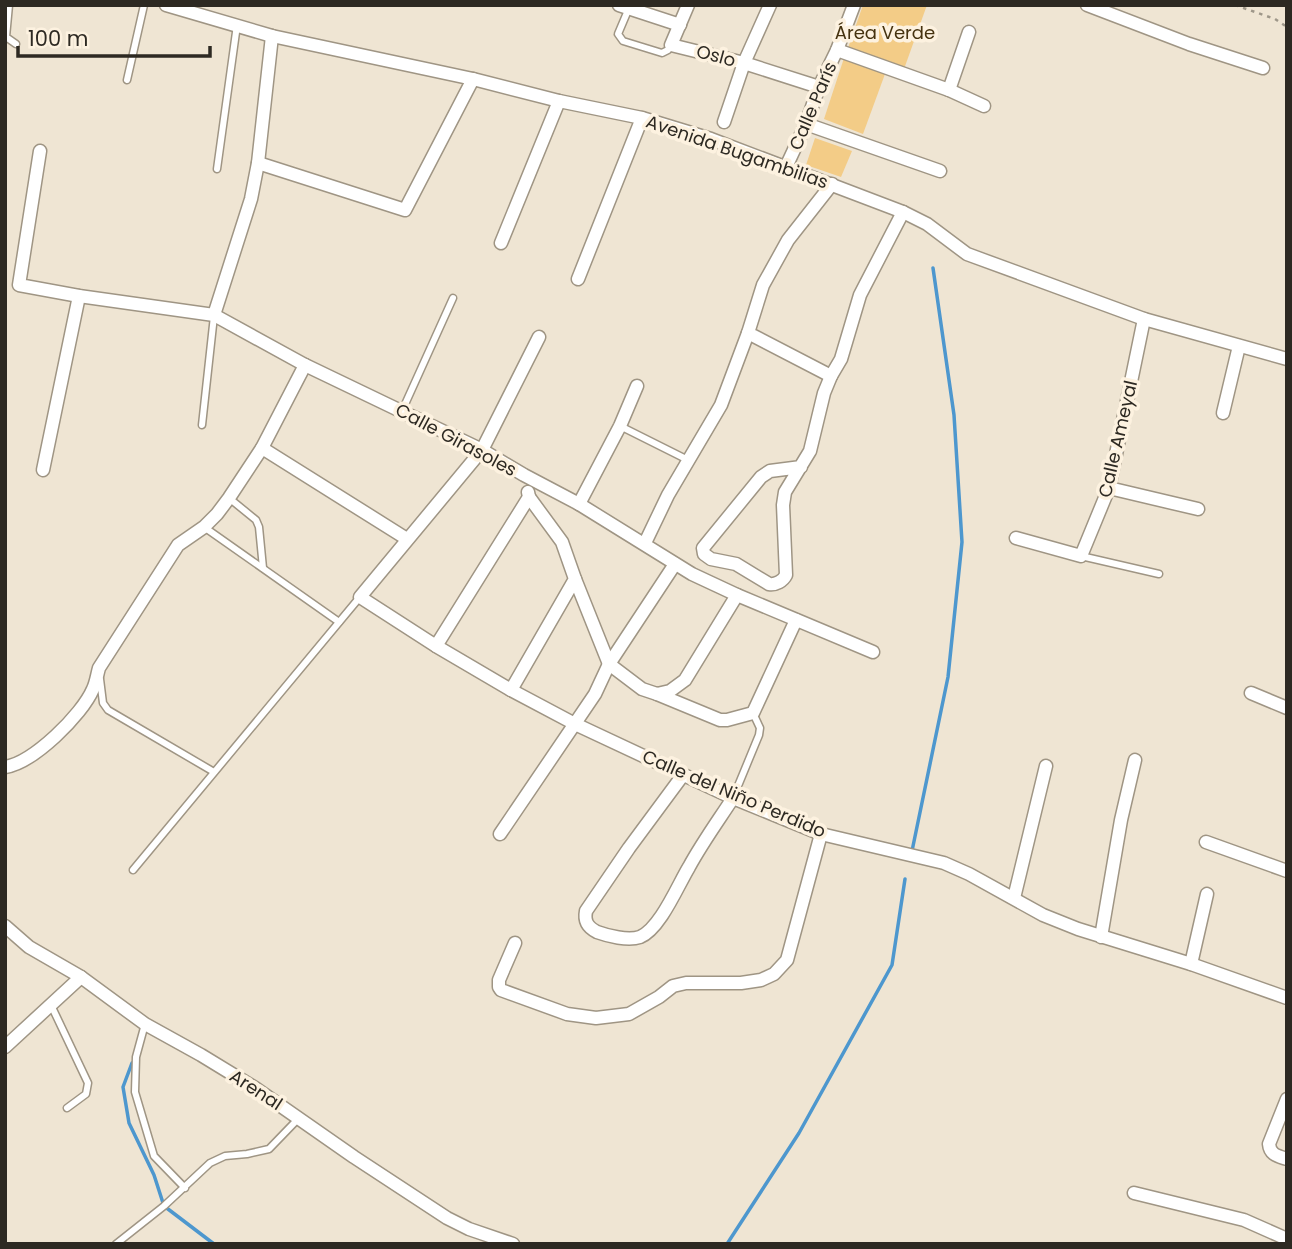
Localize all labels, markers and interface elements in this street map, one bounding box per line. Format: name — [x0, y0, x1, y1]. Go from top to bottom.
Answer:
scale bar — [18, 14, 210, 58]
park label: Área Verde — [835, 20, 935, 45]
text: 100 m — [28, 24, 88, 53]
street label: Oslo — [694, 38, 738, 73]
street label: Calle París — [783, 58, 842, 154]
street label: Avenida Bugambilias — [643, 109, 831, 194]
street label: Calle Ameyal — [1092, 378, 1143, 500]
street label: Calle Girasoles — [391, 397, 521, 482]
street label: Calle del Niño Perdido — [639, 744, 830, 844]
street label: Arenal — [225, 1063, 287, 1116]

